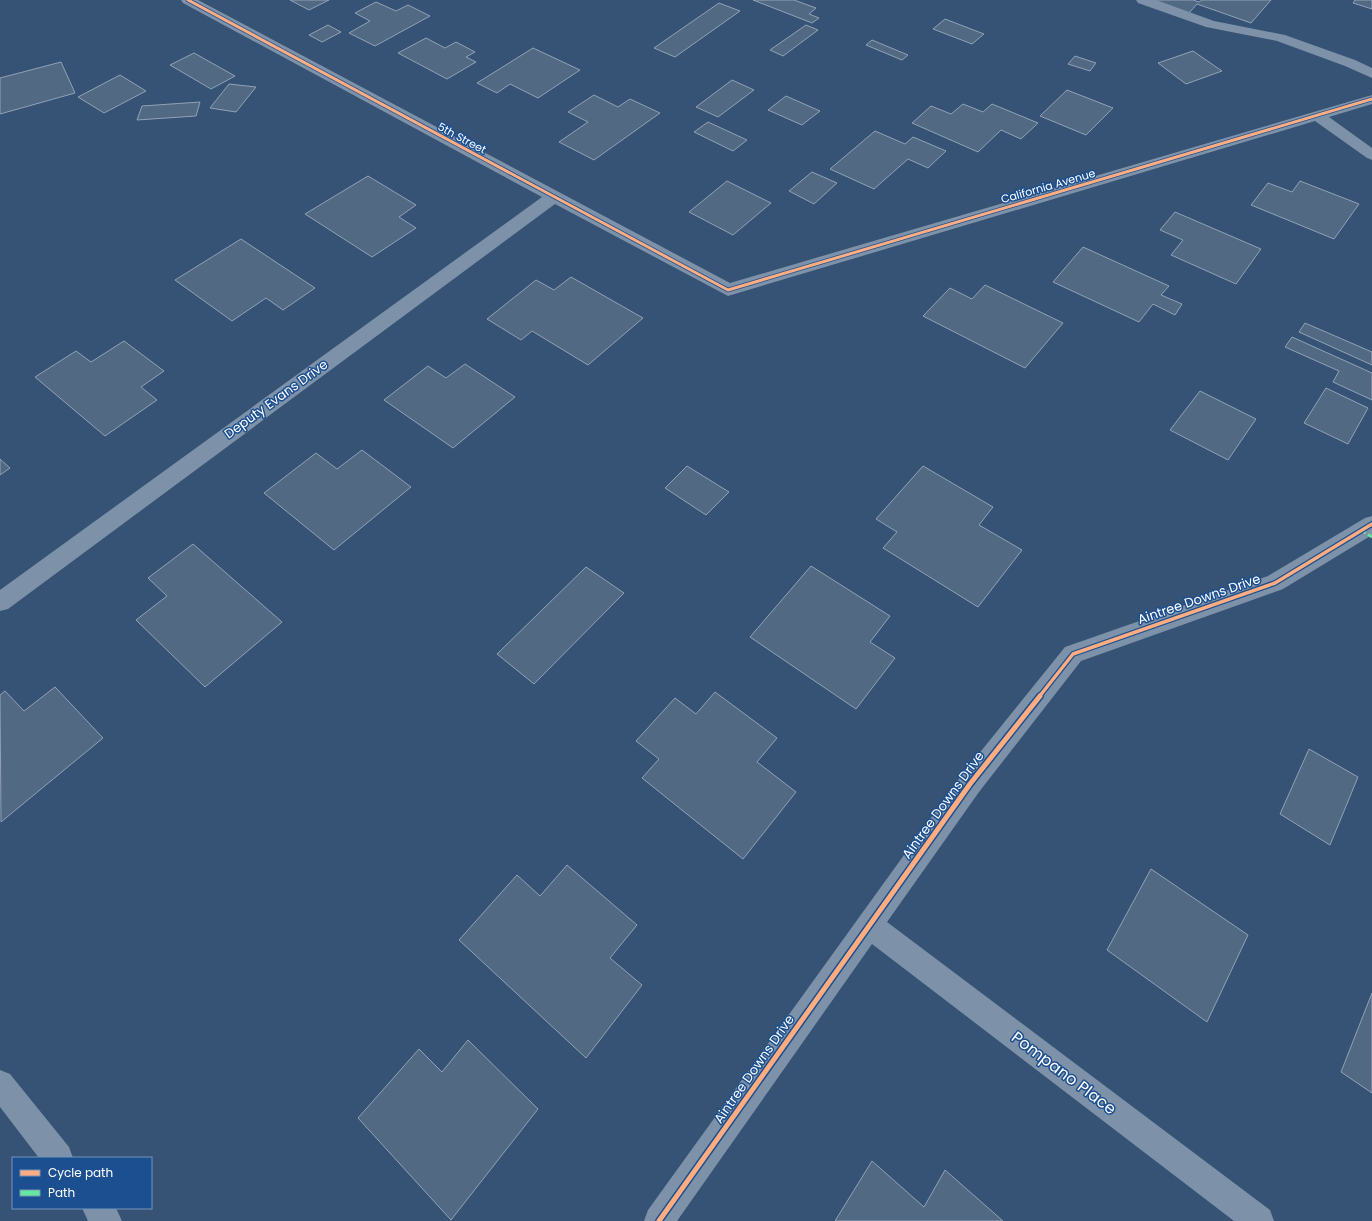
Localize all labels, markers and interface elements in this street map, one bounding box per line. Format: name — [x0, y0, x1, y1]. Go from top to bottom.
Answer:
street label: 5th Street — [435, 118, 489, 158]
street label: California Avenue — [999, 165, 1097, 207]
street label: Deputy Evans Drive — [220, 355, 332, 443]
street label: Aintree Downs Drive — [1135, 569, 1263, 629]
street label: Aintree Downs Drive — [897, 747, 989, 863]
street label: Aintree Downs Drive — [709, 1011, 799, 1127]
street label: Pompano Place — [1007, 1026, 1121, 1120]
legend — [12, 1157, 152, 1209]
text: Cycle path — [48, 1164, 113, 1181]
text: Path — [48, 1184, 75, 1201]

